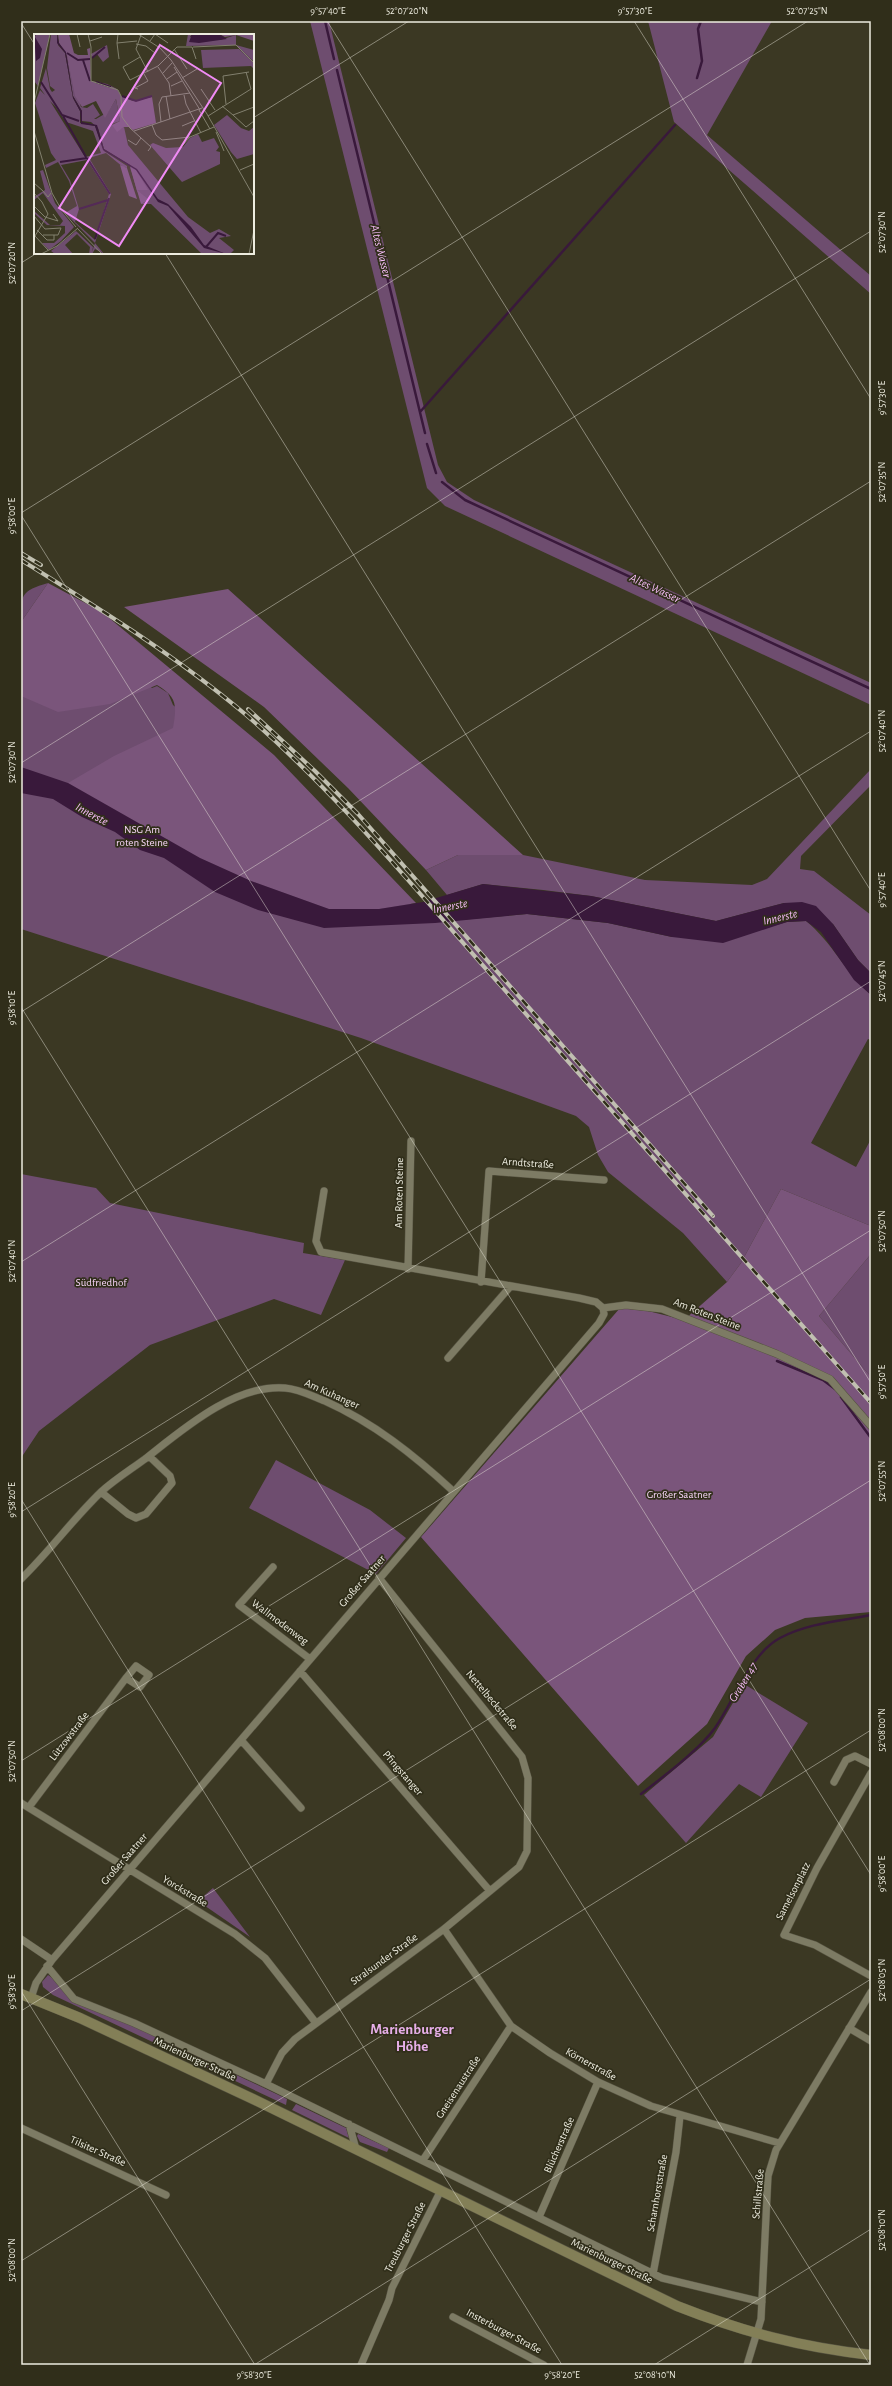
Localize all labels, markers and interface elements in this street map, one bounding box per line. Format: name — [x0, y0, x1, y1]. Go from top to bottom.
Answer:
text: 9°57'40"E — [310, 6, 346, 16]
text: 52°07'20"N — [386, 6, 428, 16]
text: 9°57'30"E — [618, 6, 653, 16]
text: 52°07'25"N — [786, 6, 828, 16]
inset map — [34, 34, 254, 254]
text: 52°07'30"N — [877, 211, 887, 253]
water label: Altes Wasser — [368, 222, 394, 280]
text: 52°07'20"N — [7, 242, 17, 284]
text: 9°57'30"E — [877, 380, 887, 415]
text: 52°07'35"N — [877, 462, 887, 502]
text: 9°58'00"E — [7, 498, 17, 534]
water label: Altes Wasser — [627, 571, 683, 605]
text: 52°07'40"N — [877, 710, 887, 752]
text: 52°07'30"N — [7, 741, 17, 783]
water label: Innerste — [74, 801, 111, 828]
park label: NSG Am roten Steine — [116, 824, 168, 848]
text: 9°57'40"E — [877, 872, 887, 908]
water label: Innerste — [432, 897, 469, 915]
water label: Innerste — [762, 907, 799, 927]
text: 52°07'45"N — [877, 960, 887, 1002]
text: 9°58'10"E — [7, 991, 17, 1025]
street label: Arndtstraße — [502, 1156, 554, 1170]
street label: Am Roten Steine — [393, 1157, 405, 1229]
text: 52°07'50"N — [877, 1210, 887, 1252]
text: 52°07'40"N — [7, 1240, 17, 1282]
park label: Südfriedhof — [75, 1277, 127, 1288]
street label: Am Roten Steine — [672, 1296, 742, 1332]
text: 9°57'50"E — [877, 1364, 887, 1399]
street label: Am Kuhanger — [303, 1377, 361, 1411]
text: 52°07'55"N — [877, 1461, 887, 1501]
text: 9°58'20"E — [7, 1482, 17, 1518]
park label: Großer Saatner — [647, 1489, 712, 1500]
street label: Großer Saatner — [337, 1553, 388, 1609]
street label: Wallmodenweg — [250, 1597, 311, 1647]
water label: Graben 47 — [726, 1659, 760, 1704]
street label: Nettelbeckstraße — [464, 1668, 520, 1732]
text: 52°08'00"N — [877, 1708, 887, 1752]
street label: Lützowstraße — [47, 1710, 91, 1762]
text: 52°07'50"N — [7, 1740, 17, 1782]
street label: Pfingstanger — [381, 1749, 426, 1798]
street label: Großer Saatner — [99, 1831, 150, 1887]
text: 9°58'00"E — [877, 1856, 887, 1892]
street label: Samelsonplatz — [774, 1860, 812, 1922]
street label: Yorckstraße — [161, 1873, 209, 1909]
street label: Stralsunder Straße — [349, 1931, 419, 1987]
text: 52°08'05"N — [877, 1959, 887, 2001]
text: 9°58'30"E — [7, 1974, 17, 2010]
district label: Marienburger Höhe — [370, 2022, 455, 2054]
street label: Marienburger Straße — [152, 2035, 238, 2083]
street label: Körnerstraße — [564, 2046, 618, 2082]
street label: Gneisenaustraße — [434, 2054, 482, 2120]
street label: Blücherstraße — [542, 2115, 576, 2175]
street label: Tilsiter Straße — [68, 2134, 128, 2168]
street label: Scharnhorststraße — [645, 2153, 669, 2233]
street label: Schillstraße — [750, 2168, 766, 2220]
street label: Treuburger Straße — [382, 2200, 428, 2274]
text: 52°08'10"N — [877, 2209, 887, 2251]
street label: Marienburger Straße — [569, 2236, 655, 2286]
text: 52°08'00"N — [7, 2238, 17, 2282]
street label: Insterburger Straße — [465, 2307, 543, 2355]
text: 9°58'30"E — [236, 2370, 272, 2380]
text: 9°58'20"E — [544, 2370, 580, 2380]
text: 52°08'10"N — [634, 2370, 676, 2380]

